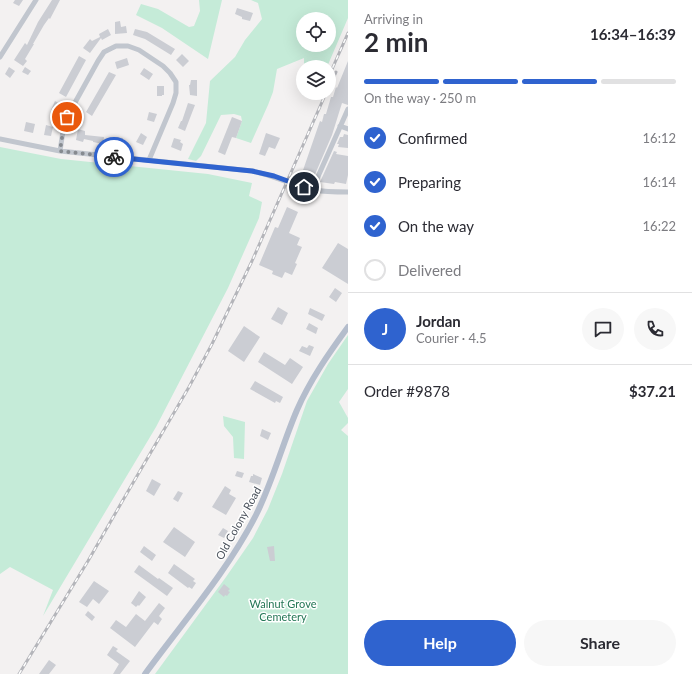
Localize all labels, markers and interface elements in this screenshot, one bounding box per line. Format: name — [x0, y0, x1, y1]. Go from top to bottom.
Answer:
text: Arriving in — [364, 11, 423, 27]
map controls — [296, 12, 336, 100]
button: locate — [296, 12, 336, 52]
text: 16:34–16:39 — [590, 25, 676, 43]
text: 2 min — [364, 26, 428, 58]
button: layers — [296, 60, 336, 100]
text: On the way · 250 m — [364, 90, 476, 106]
pin — [50, 100, 84, 134]
icon: bag — [56, 106, 78, 128]
icon: check — [364, 127, 386, 149]
text: Confirmed — [398, 129, 467, 147]
text: 16:12 — [643, 130, 676, 146]
courier — [94, 137, 134, 177]
icon: bike — [103, 146, 125, 168]
pin — [287, 170, 321, 204]
icon: check — [364, 171, 386, 193]
text: Preparing — [398, 173, 461, 191]
text: 16:14 — [643, 174, 676, 190]
icon: home — [293, 176, 315, 198]
icon: check — [364, 215, 386, 237]
text: On the way — [398, 217, 474, 235]
text: 16:22 — [643, 218, 676, 234]
text: Delivered — [398, 261, 461, 279]
button: chat — [582, 308, 624, 350]
button: phone — [634, 308, 676, 350]
text: Jordan — [416, 312, 461, 330]
text: J — [382, 320, 388, 338]
text: Courier · 4.5 — [416, 330, 487, 346]
text: Order #9878 — [364, 382, 450, 400]
text: $37.21 — [629, 382, 676, 400]
street label: Old Colony Road — [213, 484, 263, 562]
park label: Walnut Grove Cemetery — [249, 597, 317, 623]
button: Help — [364, 620, 516, 666]
button: Share — [524, 620, 676, 666]

